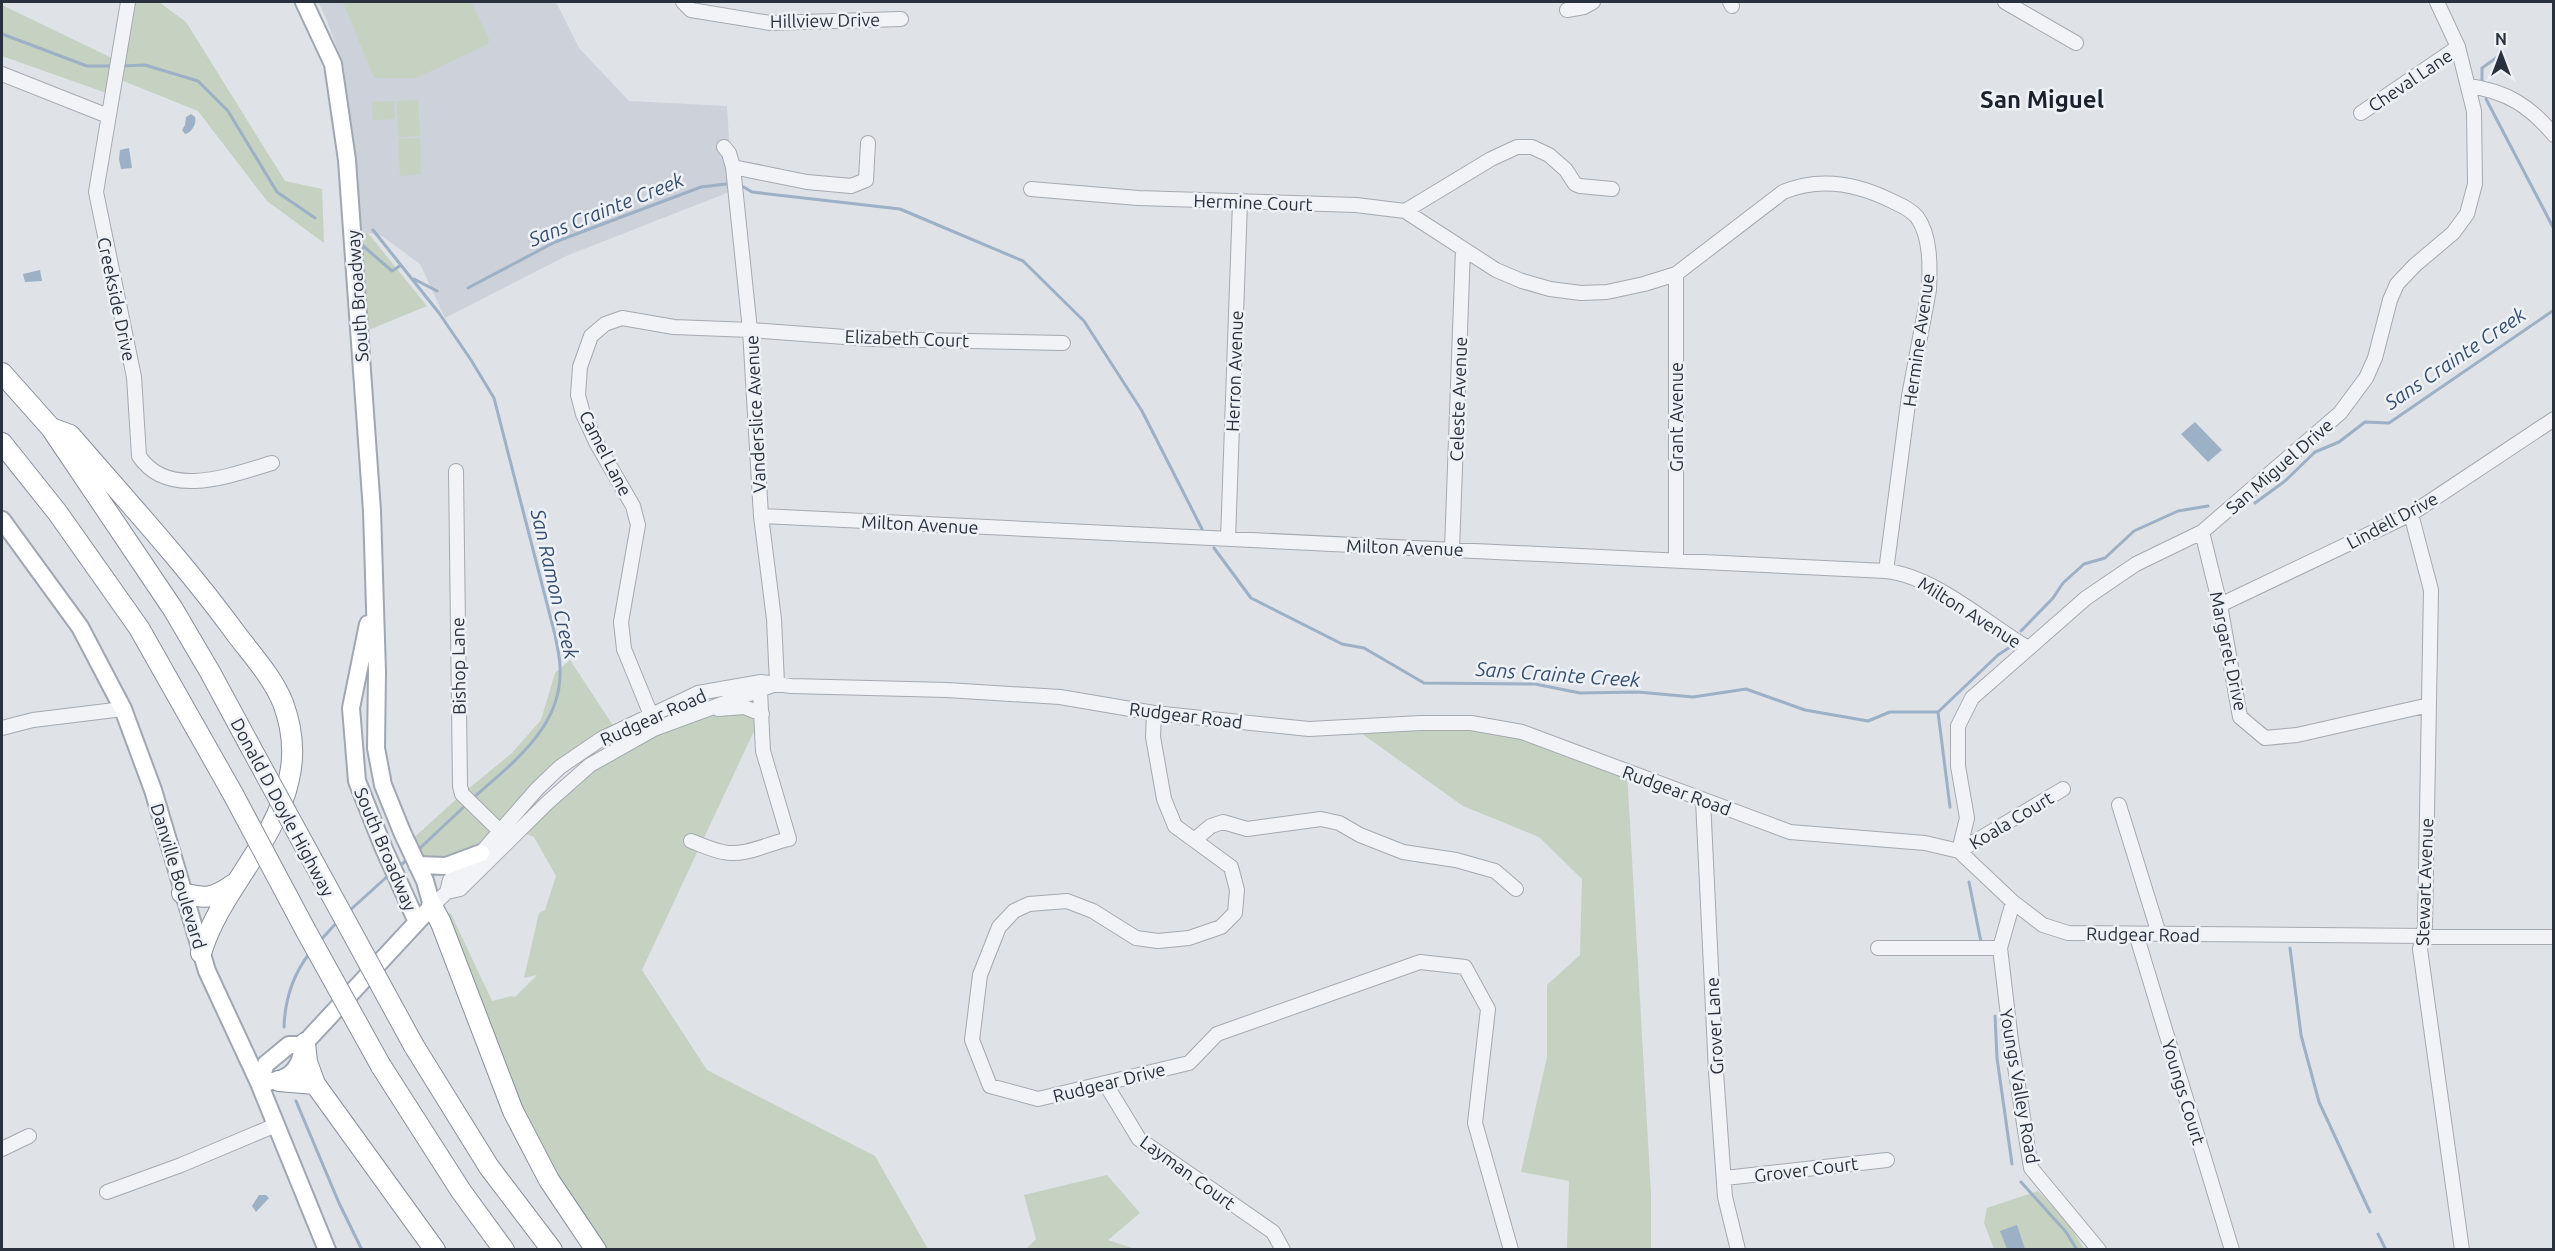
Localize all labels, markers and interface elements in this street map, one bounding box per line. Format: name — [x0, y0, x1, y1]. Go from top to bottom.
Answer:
street label: Hillview Drive — [770, 9, 880, 31]
north arrow — [2471, 24, 2531, 84]
text: N — [2495, 30, 2507, 48]
street label: Cheval Lane — [2364, 45, 2456, 115]
district label: San Miguel — [1980, 86, 2104, 113]
water label: Sans Crainte Creek — [524, 167, 687, 251]
street label: Hermine Court — [1193, 190, 1313, 214]
street label: South Broadway — [342, 229, 372, 363]
street label: Creekside Drive — [94, 235, 140, 363]
street label: Hermine Avenue — [1899, 272, 1937, 408]
water label: Sans Crainte Creek — [2379, 302, 2530, 414]
street label: Herron Avenue — [1222, 310, 1246, 432]
street label: Elizabeth Court — [845, 326, 969, 350]
street label: Vanderslice Avenue — [741, 335, 769, 493]
street label: Celeste Avenue — [1446, 336, 1470, 462]
street label: Grant Avenue — [1666, 362, 1686, 472]
street label: Camel Lane — [576, 407, 636, 499]
street label: San Miguel Drive — [2221, 414, 2337, 518]
street label: Lindell Drive — [2343, 488, 2441, 552]
water label: San Ramon Creek — [526, 506, 584, 662]
street label: Milton Avenue — [861, 511, 979, 537]
street label: Milton Avenue — [1346, 535, 1464, 559]
street label: Milton Avenue — [1915, 572, 2025, 652]
street label: Margaret Drive — [2207, 589, 2251, 713]
street label: Bishop Lane — [447, 617, 469, 715]
water label: Sans Crainte Creek — [1474, 657, 1642, 691]
street label: Rudgear Road — [597, 685, 709, 749]
street label: Rudgear Road — [1128, 698, 1244, 732]
street label: Donald D Doyle Highway — [227, 714, 339, 900]
street label: Rudgear Road — [1620, 761, 1734, 819]
street label: South Broadway — [351, 784, 421, 914]
street label: Koala Court — [1965, 787, 2057, 853]
street label: Danville Boulevard — [147, 801, 211, 951]
street label: Stewart Avenue — [2412, 818, 2436, 946]
street label: Rudgear Road — [2086, 923, 2200, 945]
street label: Grover Lane — [1701, 977, 1727, 1075]
street label: Youngs Valley Road — [1997, 1007, 2043, 1165]
street label: Youngs Court — [2159, 1037, 2209, 1147]
street label: Rudgear Drive — [1051, 1058, 1167, 1106]
street label: Layman Court — [1137, 1131, 1239, 1213]
street label: Grover Court — [1753, 1153, 1859, 1185]

